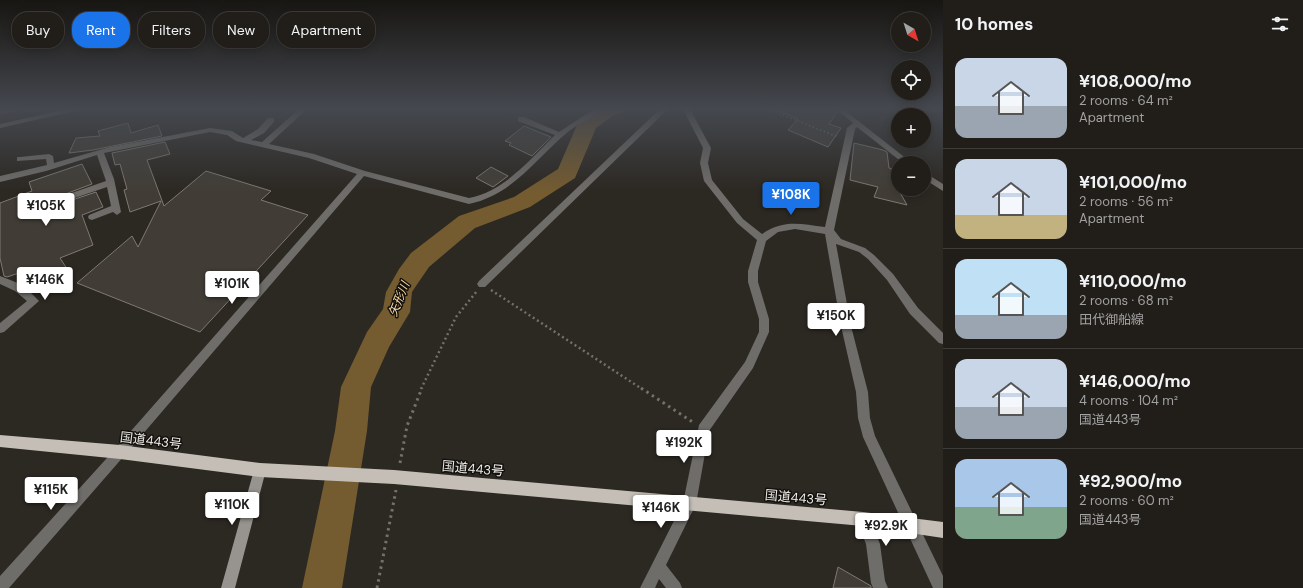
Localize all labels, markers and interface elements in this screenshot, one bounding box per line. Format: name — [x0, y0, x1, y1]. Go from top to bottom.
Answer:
chip: Buy — [12, 12, 64, 48]
chip: Rent — [72, 12, 130, 48]
chip: Filters — [138, 12, 205, 48]
chip: New — [213, 12, 269, 48]
chip: Apartment — [277, 12, 375, 48]
north arrow — [891, 12, 931, 52]
map controls — [891, 12, 931, 196]
text: 10 homes — [955, 13, 1033, 35]
icon: filters — [1269, 13, 1291, 35]
button: locate — [891, 60, 931, 100]
text: ¥108,000/mo — [1079, 70, 1192, 92]
icon: home — [987, 74, 1035, 122]
text: 2 rooms · 64 m² — [1079, 92, 1173, 109]
button: + — [891, 108, 931, 148]
text: Apartment — [1079, 109, 1144, 126]
button: − — [891, 156, 931, 196]
text: ¥101,000/mo — [1079, 171, 1187, 193]
icon: home — [987, 175, 1035, 223]
pin: ¥108K — [763, 182, 819, 216]
text: ¥108K — [771, 186, 811, 203]
pin: ¥105K — [18, 193, 74, 227]
text: 2 rooms · 56 m² — [1079, 193, 1173, 210]
text: ¥105K — [27, 197, 65, 214]
text: Apartment — [1079, 210, 1144, 227]
pin: ¥146K — [17, 267, 73, 301]
text: ¥110,000/mo — [1079, 270, 1187, 292]
text: ¥146K — [26, 271, 64, 288]
pin: ¥101K — [204, 271, 260, 305]
text: ¥101K — [214, 275, 250, 292]
icon: home — [987, 275, 1035, 323]
water label: 矢形川 — [385, 277, 414, 319]
text: 2 rooms · 68 m² — [1079, 292, 1173, 309]
pin: ¥150K — [808, 303, 864, 337]
text: ¥150K — [817, 307, 855, 324]
text: 田代御船線 — [1079, 311, 1144, 328]
text: ¥146,000/mo — [1079, 370, 1191, 392]
icon: home — [987, 375, 1035, 423]
text: 4 rooms · 104 m² — [1079, 392, 1178, 409]
text: 国道443号 — [1079, 411, 1141, 428]
street label: 国道443号 — [119, 428, 183, 453]
pin: ¥192K — [656, 430, 712, 464]
text: ¥192K — [665, 434, 703, 451]
street label: 国道443号 — [441, 457, 505, 480]
text: ¥92,900/mo — [1079, 470, 1182, 492]
icon: home — [987, 475, 1035, 523]
pin: ¥115K — [23, 477, 79, 511]
text: ¥115K — [34, 481, 68, 498]
street label: 国道443号 — [764, 486, 828, 509]
pin: ¥110K — [204, 492, 260, 526]
text: 2 rooms · 60 m² — [1079, 492, 1174, 509]
pin: ¥146K — [633, 495, 689, 529]
text: ¥110K — [214, 496, 250, 513]
text: ¥146K — [642, 499, 680, 516]
text: 国道443号 — [1079, 511, 1141, 528]
pin: ¥92.9K — [853, 513, 919, 547]
text: ¥92.9K — [864, 517, 908, 534]

